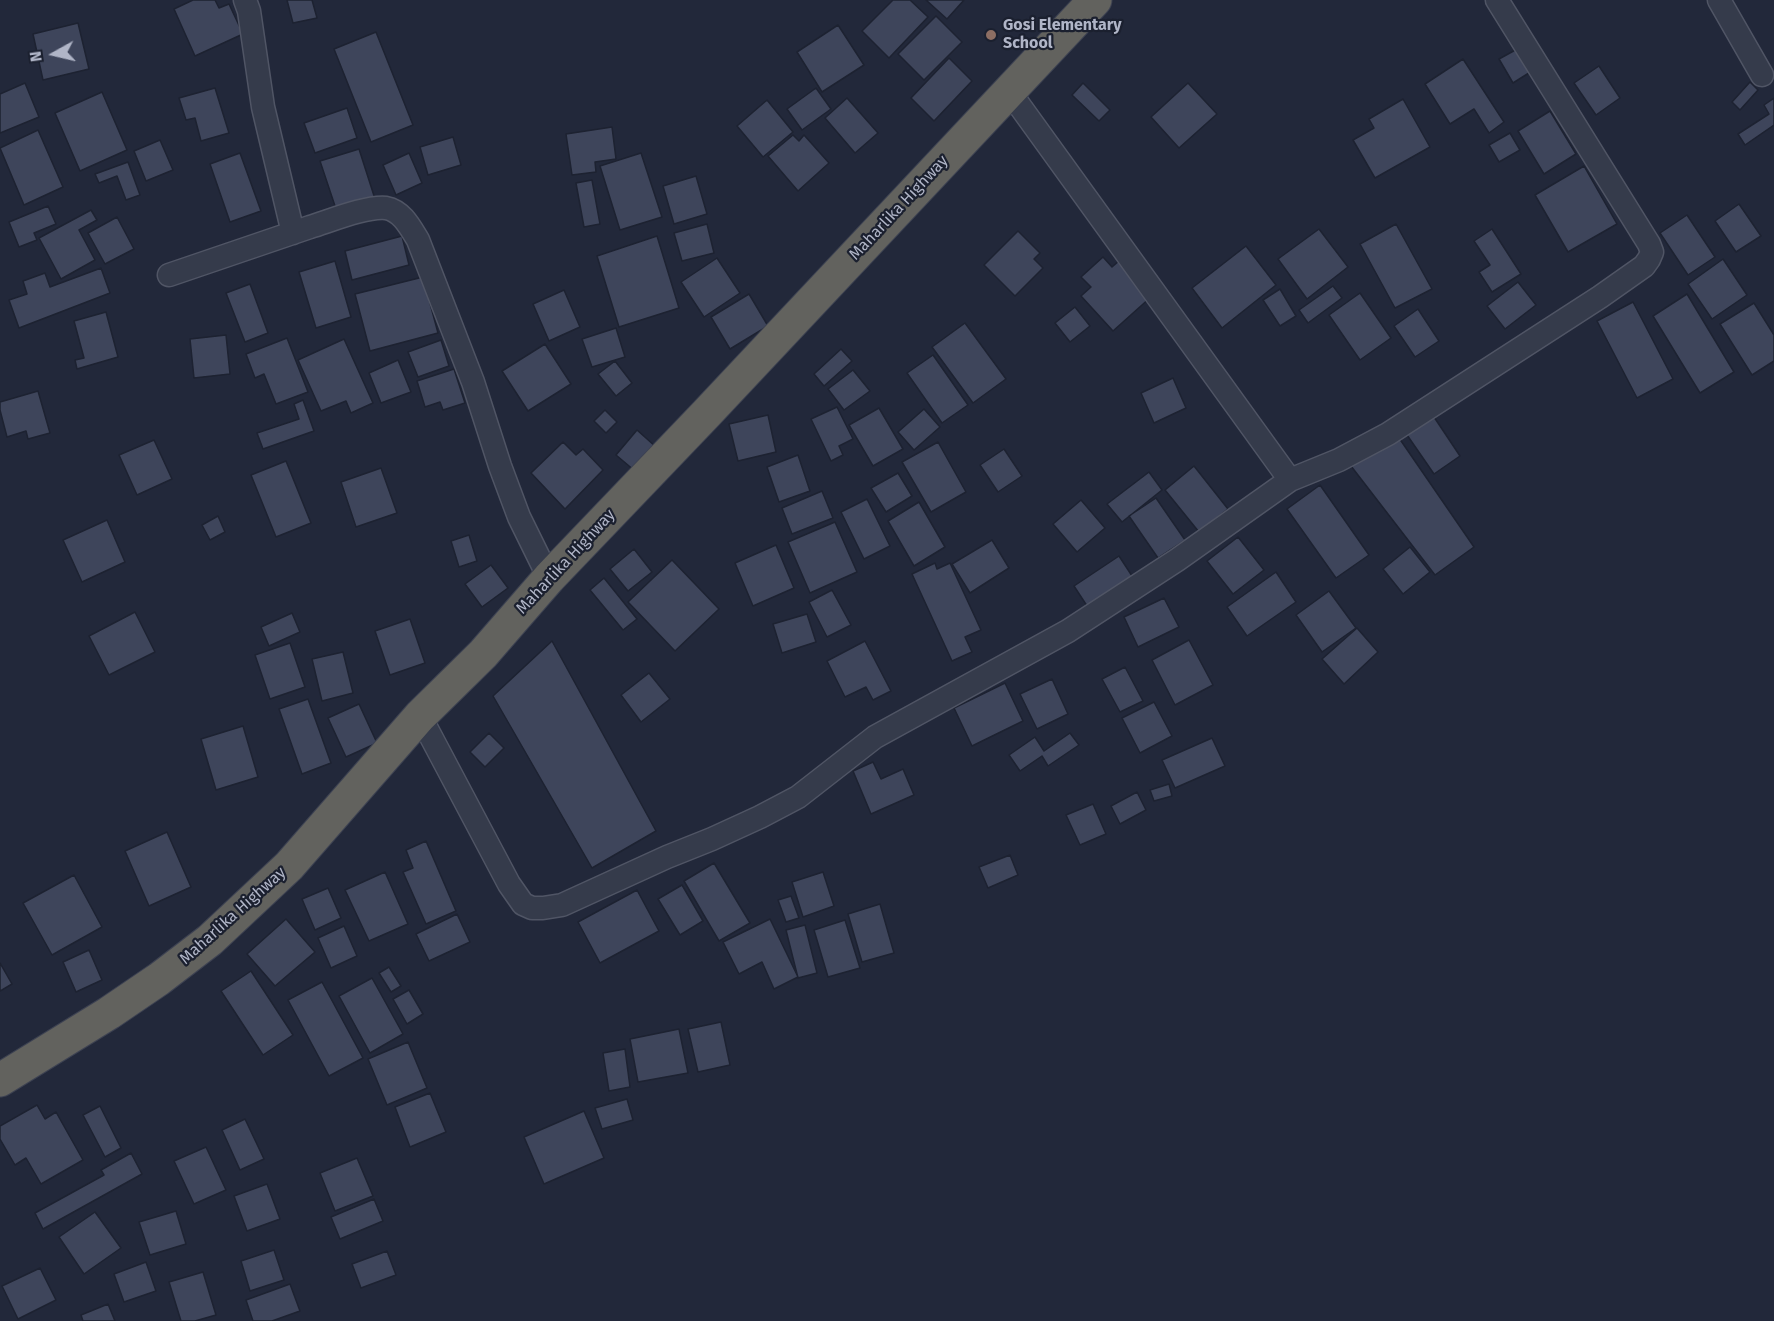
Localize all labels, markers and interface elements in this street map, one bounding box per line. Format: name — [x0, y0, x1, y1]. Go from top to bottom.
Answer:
place label: Gosi Elementary School — [1003, 16, 1122, 54]
north arrow — [24, 24, 84, 84]
marker: Gosi Elementary School — [984, 28, 998, 42]
text: N — [26, 50, 46, 63]
street label: Maharlika Highway — [846, 152, 952, 264]
street label: Maharlika Highway — [513, 506, 619, 618]
street label: Maharlika Highway — [176, 863, 290, 969]

